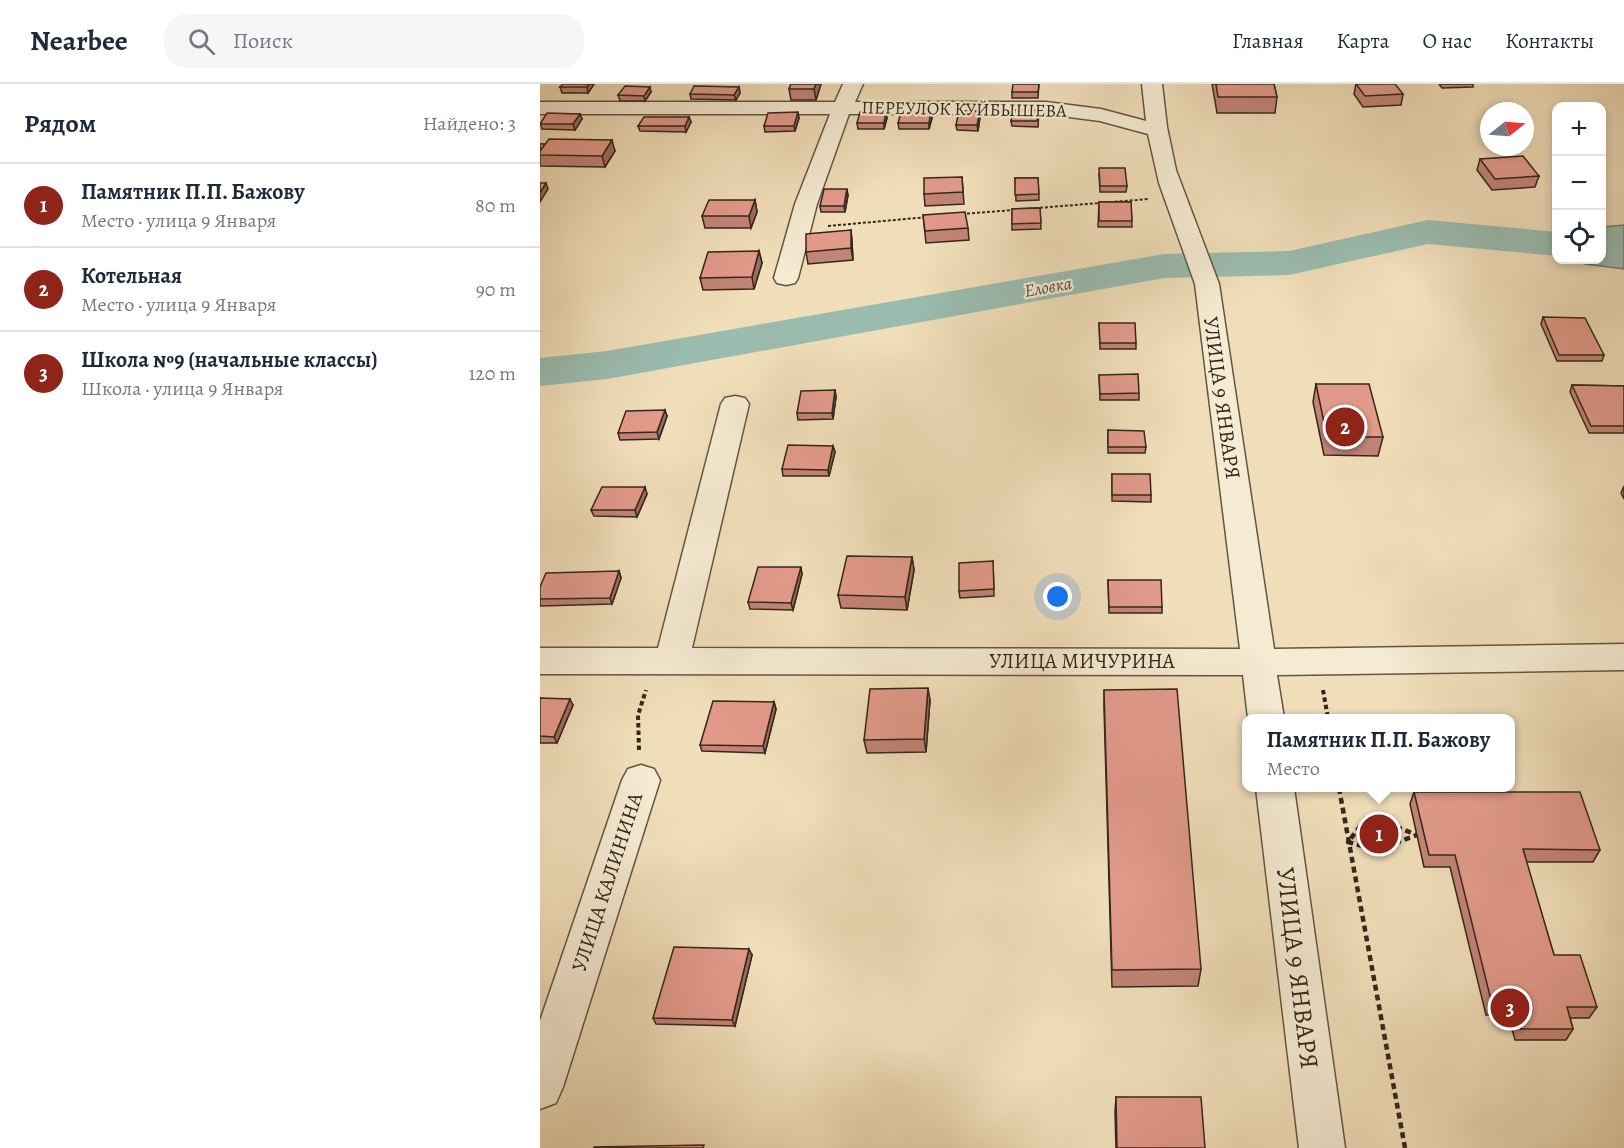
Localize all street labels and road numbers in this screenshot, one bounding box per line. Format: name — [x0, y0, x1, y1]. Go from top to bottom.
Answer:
street label: ПЕРЕУЛОК КУЙБЫШЕВА — [861, 95, 1067, 123]
street label: УЛИЦА 9 ЯНВАРЯ — [1197, 315, 1247, 481]
street label: УЛИЦА МИЧУРИНА — [989, 647, 1176, 675]
street label: УЛИЦА КАЛИНИНА — [565, 788, 649, 975]
street label: УЛИЦА 9 ЯНВАРЯ — [1268, 865, 1327, 1071]

